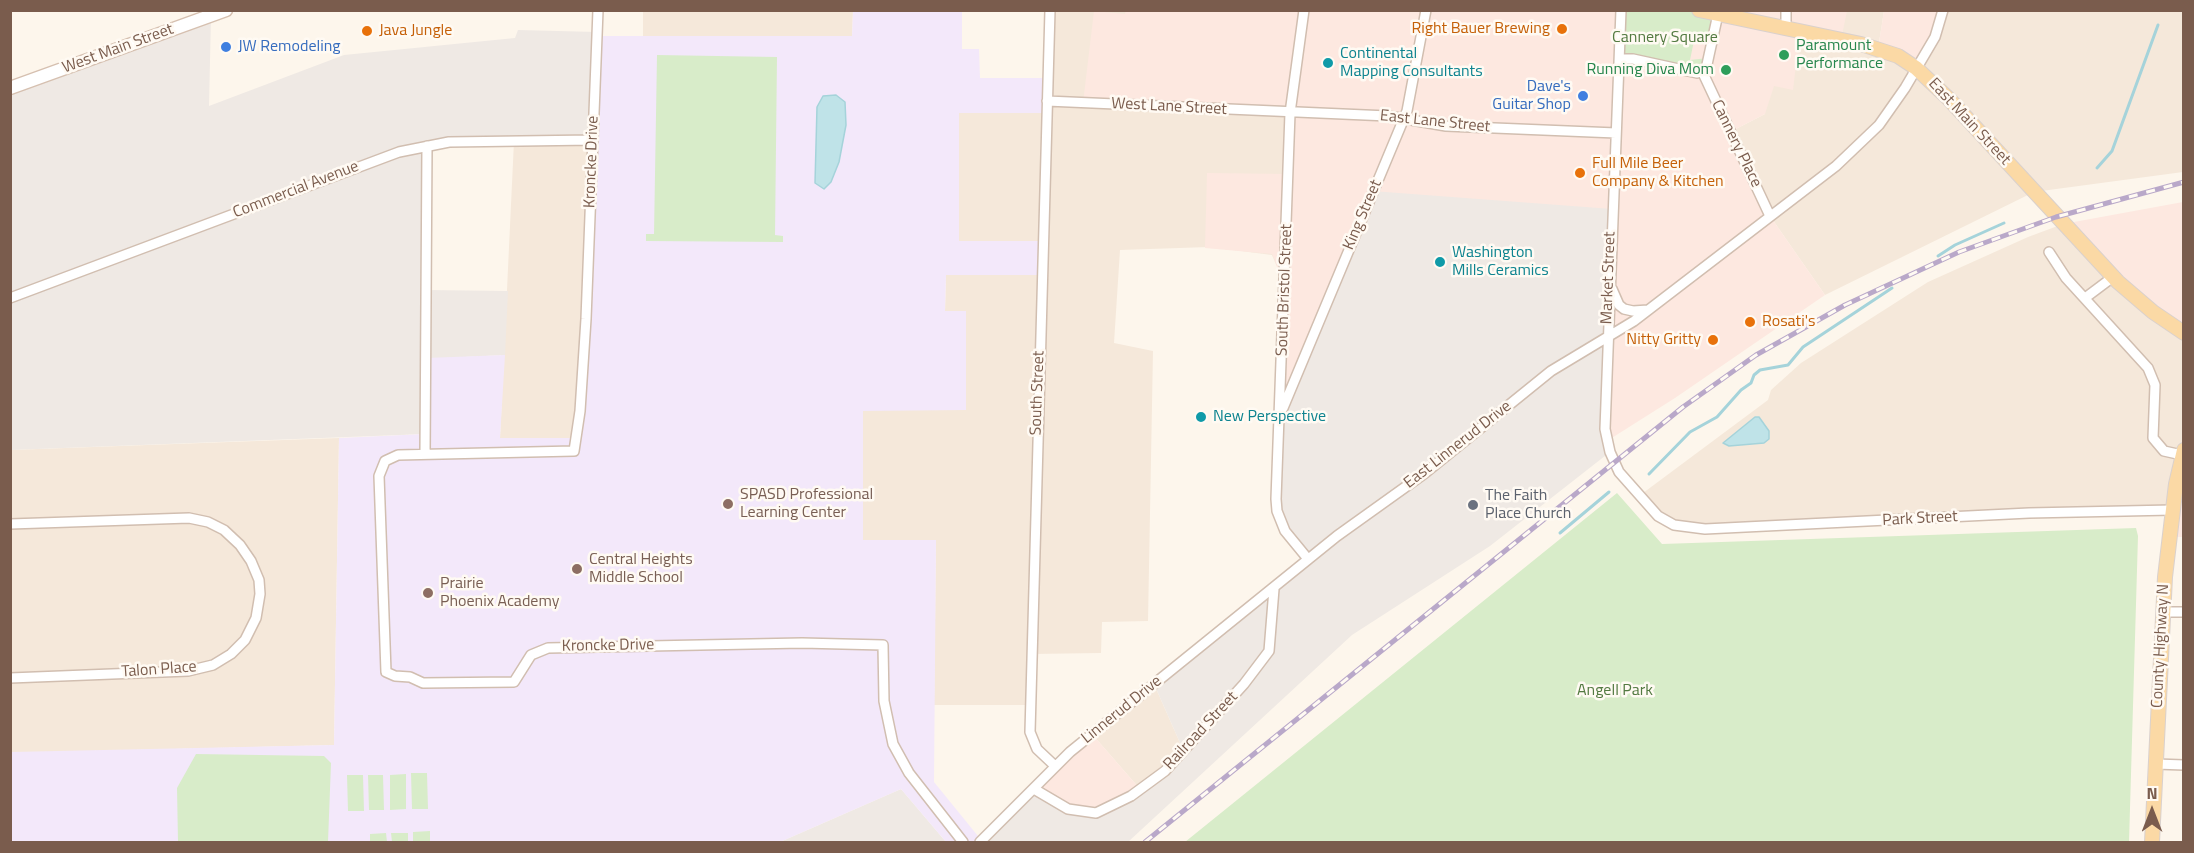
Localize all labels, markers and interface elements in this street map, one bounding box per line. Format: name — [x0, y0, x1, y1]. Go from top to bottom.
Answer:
place label: Right Bauer Brewing — [1411, 19, 1550, 39]
street label: West Main Street — [60, 20, 176, 78]
place label: Java Jungle — [379, 21, 452, 41]
marker: Right Bauer Brewing — [1555, 22, 1569, 36]
marker: Java Jungle — [360, 24, 374, 38]
park label: Cannery Square — [1612, 28, 1718, 48]
place label: Paramount Performance — [1796, 36, 1883, 74]
place label: JW Remodeling — [238, 37, 340, 57]
marker: JW Remodeling — [219, 40, 233, 54]
place label: Continental Mapping Consultants — [1340, 44, 1483, 82]
marker: Paramount Performance — [1777, 48, 1791, 62]
marker: Continental Mapping Consultants — [1321, 56, 1335, 70]
place label: Running Diva Mom — [1587, 60, 1714, 80]
marker: Running Diva Mom — [1719, 63, 1733, 77]
street label: East Main Street — [1924, 75, 2014, 169]
place label: Dave's Guitar Shop — [1492, 77, 1571, 115]
marker: Dave's Guitar Shop — [1576, 89, 1590, 103]
street label: West Lane Street — [1111, 94, 1227, 120]
street label: Cannery Place — [1707, 97, 1765, 191]
street label: East Lane Street — [1379, 107, 1491, 137]
street label: Kroncke Drive — [581, 115, 603, 209]
place label: Full Mile Beer Company & Kitchen — [1592, 154, 1724, 192]
street label: Commercial Avenue — [230, 157, 362, 223]
marker: Full Mile Beer Company & Kitchen — [1573, 166, 1587, 180]
street label: King Street — [1340, 177, 1386, 253]
street label: South Bristol Street — [1273, 224, 1297, 356]
street label: Market Street — [1598, 231, 1620, 325]
place label: Washington Mills Ceramics — [1452, 243, 1549, 281]
marker: Washington Mills Ceramics — [1433, 255, 1447, 269]
place label: Rosati's — [1762, 312, 1815, 332]
marker: Rosati's — [1743, 315, 1757, 329]
place label: Nitty Gritty — [1626, 330, 1701, 350]
marker: Nitty Gritty — [1706, 333, 1720, 347]
street label: South Street — [1027, 350, 1049, 436]
street label: East Linnerud Drive — [1401, 397, 1515, 493]
place label: New Perspective — [1213, 407, 1326, 427]
marker: New Perspective — [1194, 410, 1208, 424]
place label: SPASD Professional Learning Center — [740, 485, 873, 523]
place label: The Faith Place Church — [1485, 486, 1571, 524]
marker: SPASD Professional Learning Center — [721, 497, 735, 511]
marker: The Faith Place Church — [1466, 498, 1480, 512]
street label: Park Street — [1882, 507, 1958, 531]
place label: Central Heights Middle School — [589, 550, 693, 588]
marker: Central Heights Middle School — [570, 562, 584, 576]
place label: Prairie Phoenix Academy — [440, 574, 559, 612]
street label: County Highway N — [2148, 584, 2174, 708]
marker: Prairie Phoenix Academy — [421, 586, 435, 600]
street label: Kroncke Drive — [562, 636, 654, 656]
street label: Talon Place — [121, 658, 197, 682]
street label: Linnerud Drive — [1078, 672, 1166, 748]
park label: Angell Park — [1577, 681, 1653, 701]
street label: Railroad Street — [1160, 688, 1242, 774]
north arrow — [2122, 781, 2182, 841]
text: N — [2146, 781, 2158, 805]

